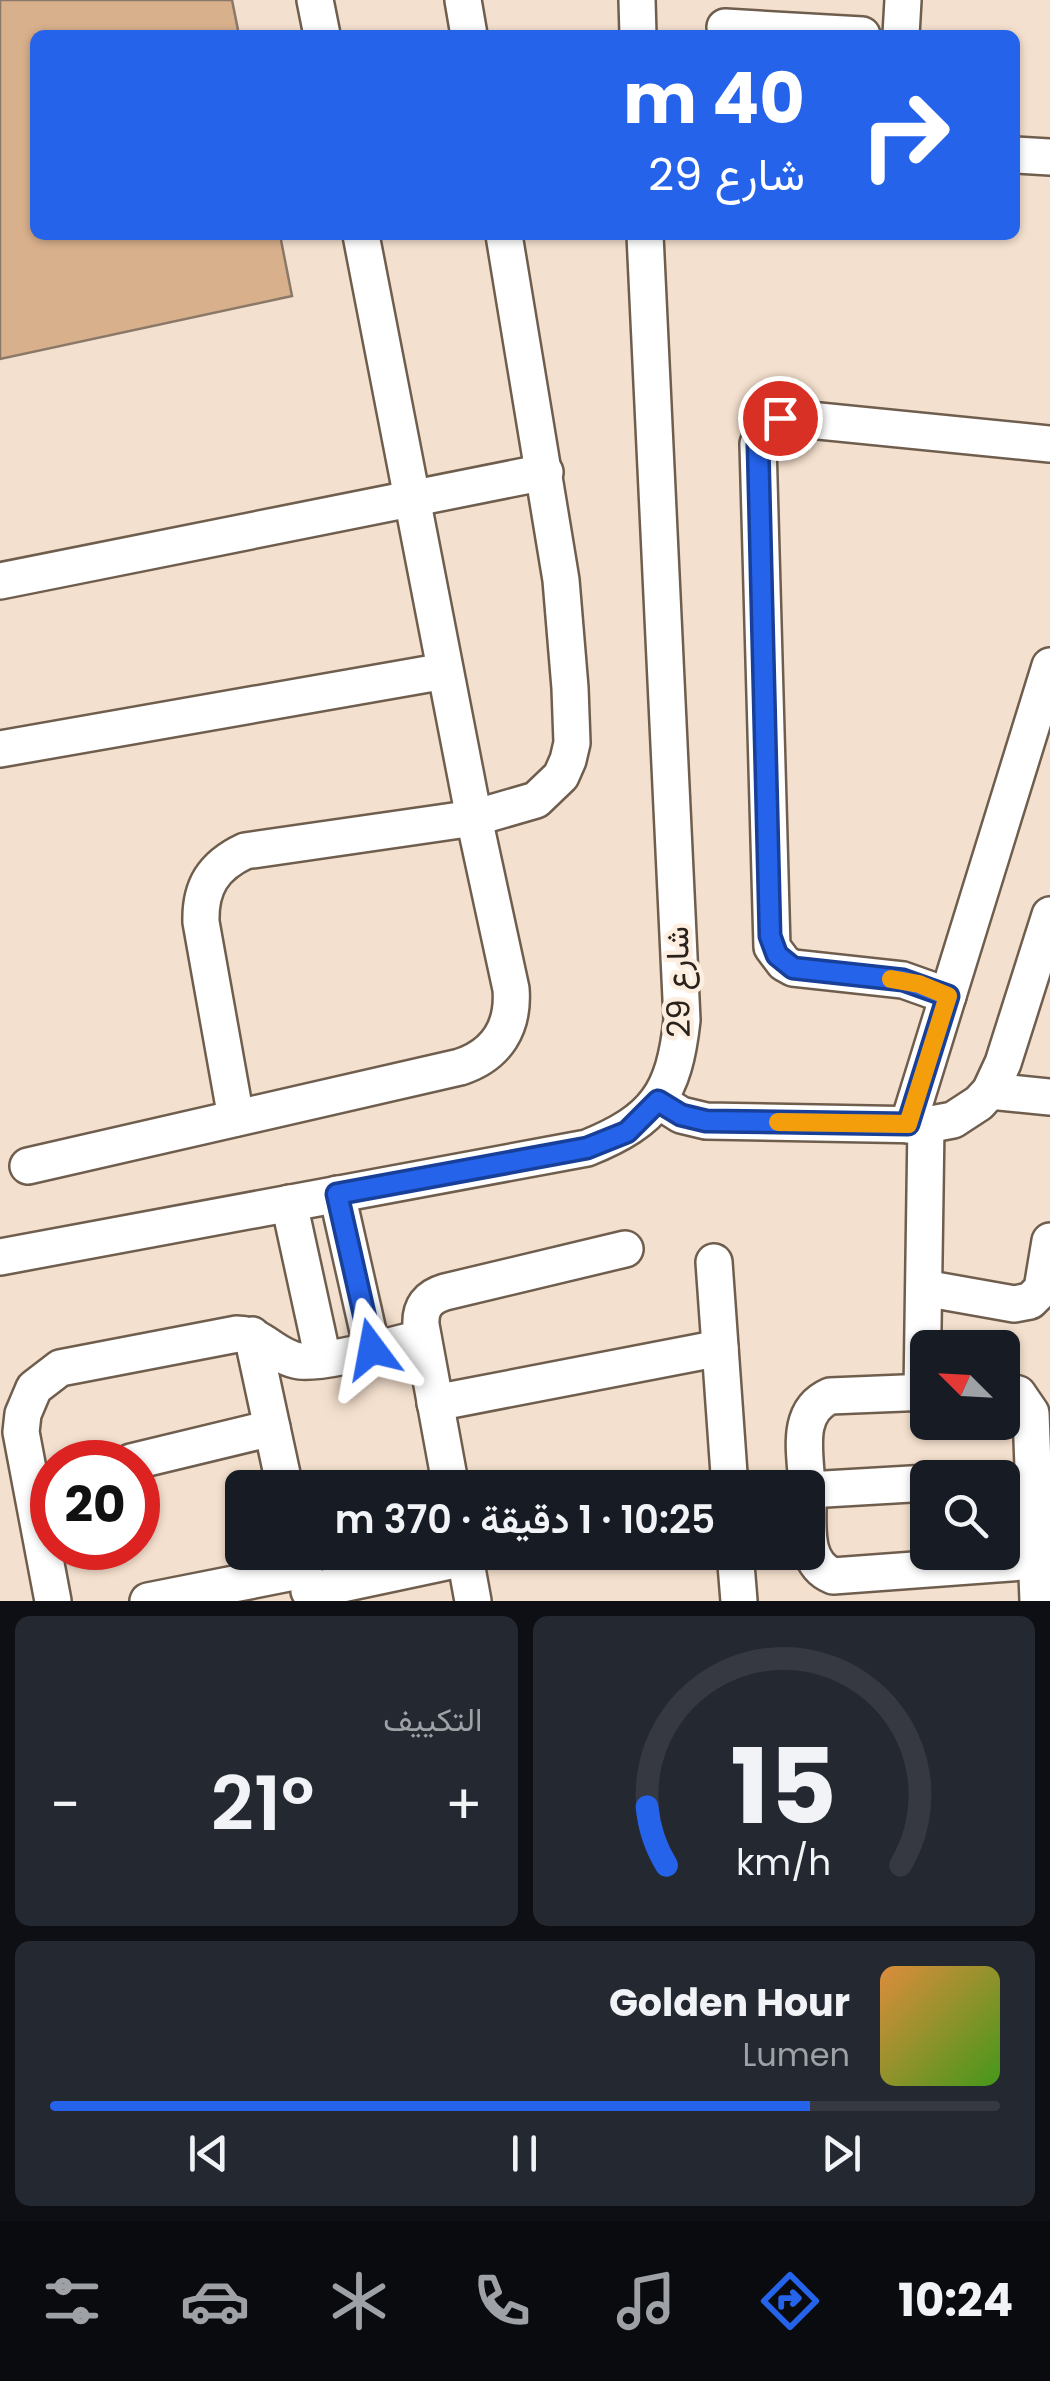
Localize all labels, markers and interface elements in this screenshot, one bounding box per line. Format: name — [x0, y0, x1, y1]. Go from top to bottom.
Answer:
text: 40 m — [623, 49, 805, 148]
icon: right — [840, 70, 970, 200]
text: شارع 29 — [648, 143, 805, 206]
pin — [738, 376, 823, 461]
icon: arrive — [753, 391, 808, 446]
street label: شارع 29 — [654, 926, 701, 1038]
position arrow — [320, 1297, 424, 1401]
north arrow — [910, 1330, 1020, 1440]
map controls — [910, 1330, 1020, 1570]
speed limit sign: 20 — [30, 1440, 160, 1570]
button: search — [910, 1460, 1020, 1570]
text: 10:25 · 1 دقيقة · 370 m — [335, 1493, 715, 1546]
text: التكييف — [383, 1697, 483, 1742]
text: 15 — [730, 1714, 837, 1859]
text: 21° — [211, 1751, 314, 1856]
text: − — [50, 1766, 80, 1843]
text: + — [445, 1766, 483, 1843]
text: km/h — [736, 1837, 831, 1888]
text: Golden Hour — [609, 1976, 850, 2029]
text: Lumen — [742, 2032, 850, 2077]
icon: previous — [181, 2126, 236, 2181]
icon: pause — [497, 2126, 552, 2181]
icon: next — [814, 2126, 869, 2181]
icon: filters — [37, 2266, 107, 2336]
icon: car — [180, 2266, 250, 2336]
icon: climate — [324, 2266, 394, 2336]
icon: phone — [467, 2266, 537, 2336]
icon: music — [611, 2266, 681, 2336]
icon: directions — [755, 2266, 825, 2336]
text: 10:24 — [898, 2269, 1013, 2332]

